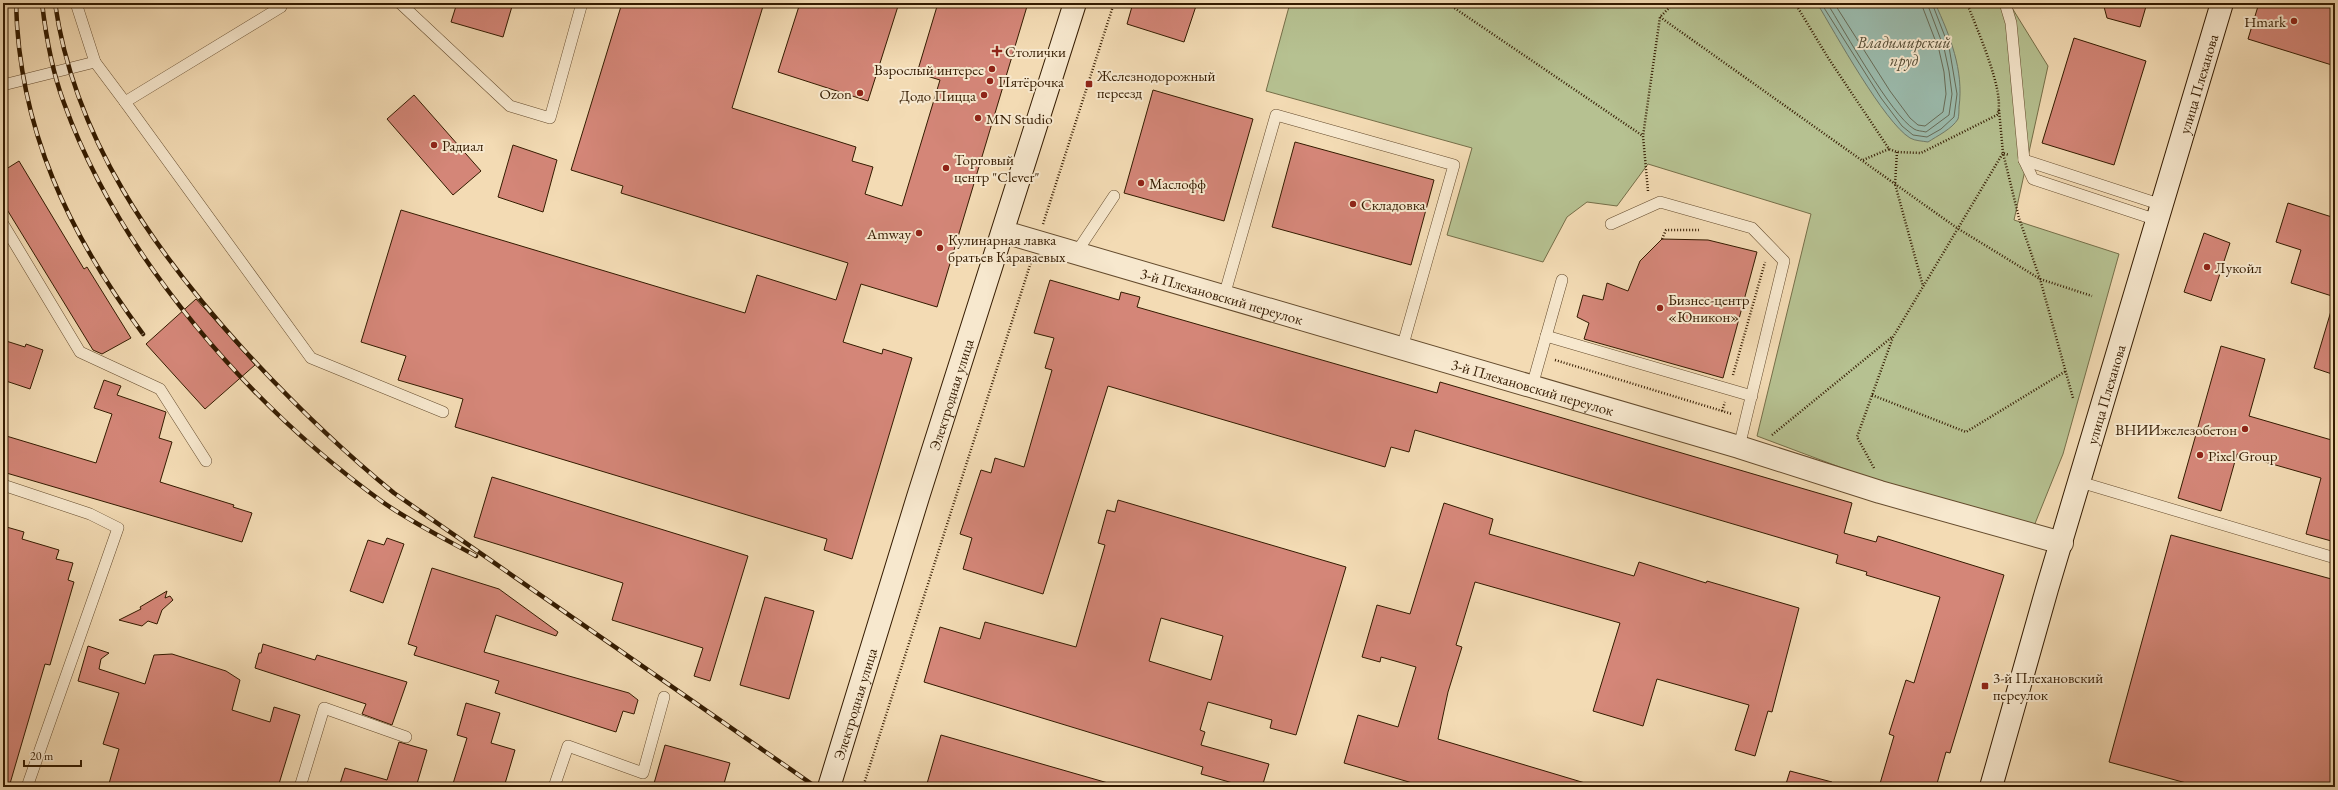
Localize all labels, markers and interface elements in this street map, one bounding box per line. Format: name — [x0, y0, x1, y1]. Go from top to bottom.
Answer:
place label: Hmark — [2244, 12, 2287, 31]
marker: Hmark — [2289, 16, 2299, 26]
water label: Владимирский пруд — [1856, 32, 1951, 71]
street label: улица Плеханова — [2174, 32, 2222, 136]
place label: Столички — [1005, 42, 1066, 61]
marker: Столички — [992, 46, 1002, 56]
place label: Взрослый интерес — [874, 60, 984, 79]
marker: Взрослый интерес — [987, 64, 997, 74]
place label: Железнодорожный переезд — [1096, 66, 1216, 102]
place label: Пятёрочка — [998, 72, 1064, 91]
marker: Пятёрочка — [985, 76, 995, 86]
marker: Железнодорожный переезд — [1084, 79, 1094, 89]
place label: Ozon — [820, 84, 852, 103]
place label: Додо Пицца — [899, 86, 976, 105]
marker: Ozon — [855, 88, 865, 98]
marker: Додо Пицца — [979, 90, 989, 100]
place label: MN Studio — [986, 109, 1053, 128]
marker: MN Studio — [973, 113, 983, 123]
place label: Радиал — [442, 136, 483, 155]
marker: Радиал — [429, 140, 439, 150]
place label: Торговый центр "Clever" — [954, 150, 1039, 186]
marker: Торговый центр "Clever" — [941, 163, 951, 173]
place label: Маслофф — [1149, 174, 1206, 193]
marker: Маслофф — [1136, 178, 1146, 188]
place label: Складовка — [1361, 195, 1426, 214]
marker: Складовка — [1348, 199, 1358, 209]
place label: Amway — [866, 224, 911, 243]
marker: Amway — [914, 228, 924, 238]
place label: Кулинарная лавка братьев Караваевых — [948, 230, 1066, 266]
marker: Кулинарная лавка братьев Караваевых — [935, 243, 945, 253]
place label: Лукойл — [2215, 258, 2262, 277]
marker: Лукойл — [2202, 262, 2212, 272]
street label: 3-й Плехановский переулок — [1138, 263, 1305, 328]
place label: Бизнес-центр «Юникон» — [1668, 290, 1750, 326]
marker: Бизнес-центр «Юникон» — [1655, 303, 1665, 313]
street label: Электродная улица — [924, 336, 977, 453]
street label: улица Плеханова — [2081, 342, 2129, 446]
street label: 3-й Плехановский переулок — [1449, 354, 1616, 419]
place label: ВНИИжелезобетон — [2115, 420, 2237, 439]
marker: ВНИИжелезобетон — [2240, 424, 2250, 434]
place label: Pixel Group — [2208, 446, 2278, 465]
marker: Pixel Group — [2195, 450, 2205, 460]
street label: Электродная улица — [828, 646, 881, 762]
place label: 3-й Плехановский переулок — [1993, 668, 2103, 704]
marker: 3-й Плехановский переулок — [1980, 681, 1990, 691]
scale bar — [24, 742, 81, 768]
text: 20 m — [30, 748, 54, 764]

